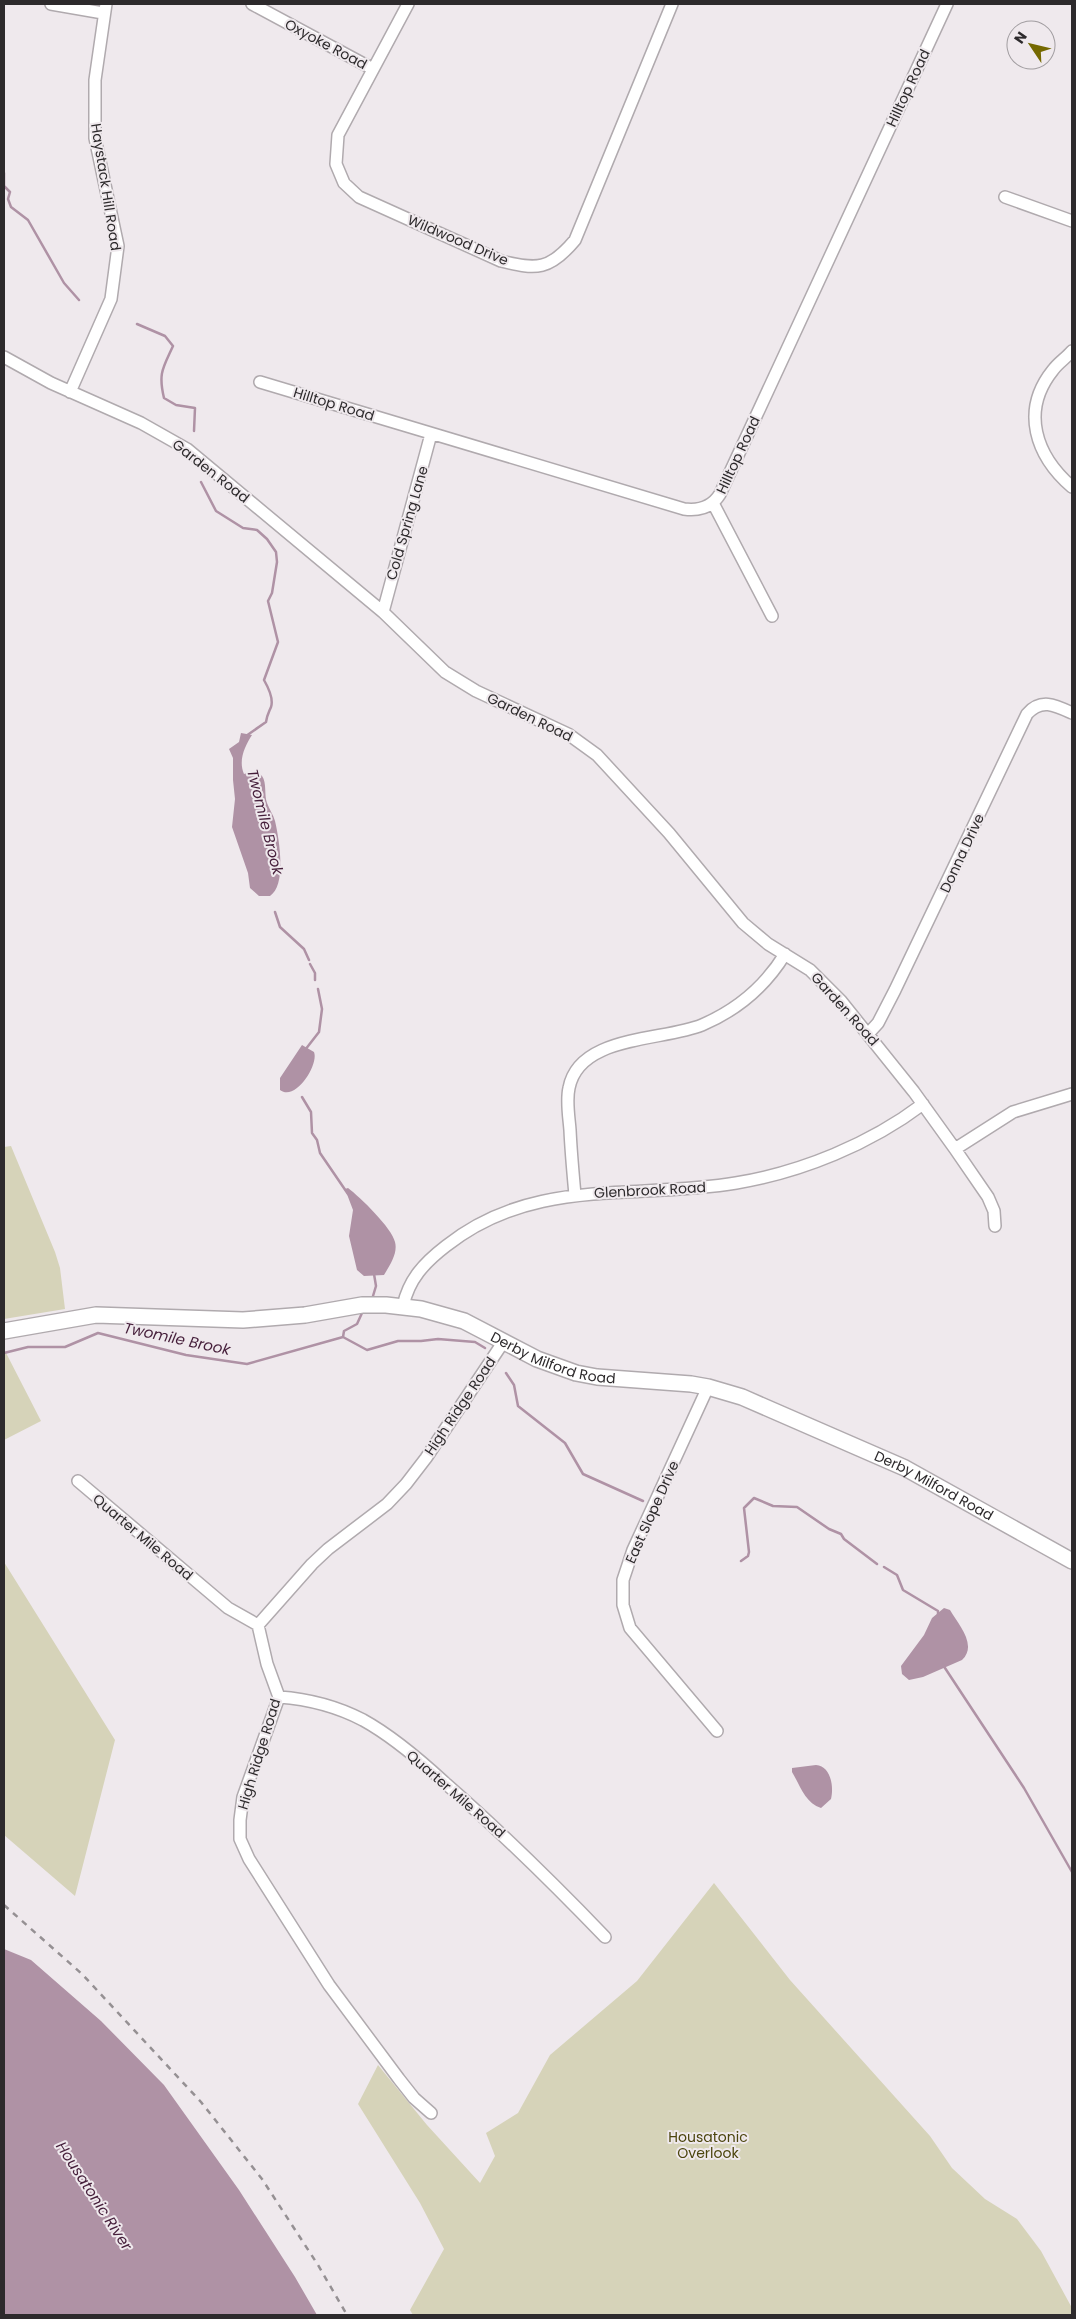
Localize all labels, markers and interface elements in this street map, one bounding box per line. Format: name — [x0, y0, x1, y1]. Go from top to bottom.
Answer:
street label: Oxyoke Road — [281, 14, 371, 74]
north arrow — [1006, 20, 1056, 70]
text: N — [1009, 27, 1032, 48]
street label: Hilltop Road — [881, 46, 935, 130]
street label: Haystack Hill Road — [86, 122, 126, 252]
street label: Wildwood Drive — [405, 210, 512, 270]
street label: Hilltop Road — [291, 382, 377, 426]
street label: Hilltop Road — [711, 413, 765, 497]
street label: Garden Road — [168, 435, 254, 507]
street label: Cold Spring Lane — [381, 463, 433, 583]
street label: Garden Road — [484, 688, 576, 746]
water label: Twomile Brook — [242, 767, 289, 878]
street label: Donna Drive — [935, 810, 989, 896]
street label: Garden Road — [807, 968, 883, 1050]
street label: Glenbrook Road — [594, 1177, 706, 1203]
water label: Twomile Brook — [122, 1317, 234, 1360]
street label: Derby Milford Road — [487, 1327, 616, 1388]
street label: High Ridge Road — [420, 1353, 500, 1459]
street label: Derby Milford Road — [871, 1446, 997, 1525]
street label: East Slope Drive — [620, 1457, 684, 1566]
street label: Quarter Mile Road — [89, 1489, 197, 1585]
street label: High Ridge Road — [233, 1696, 285, 1812]
street label: Quarter Mile Road — [402, 1745, 510, 1843]
park label: Housatonic Overlook — [668, 2127, 748, 2163]
water label: Housatonic River — [51, 2137, 138, 2254]

